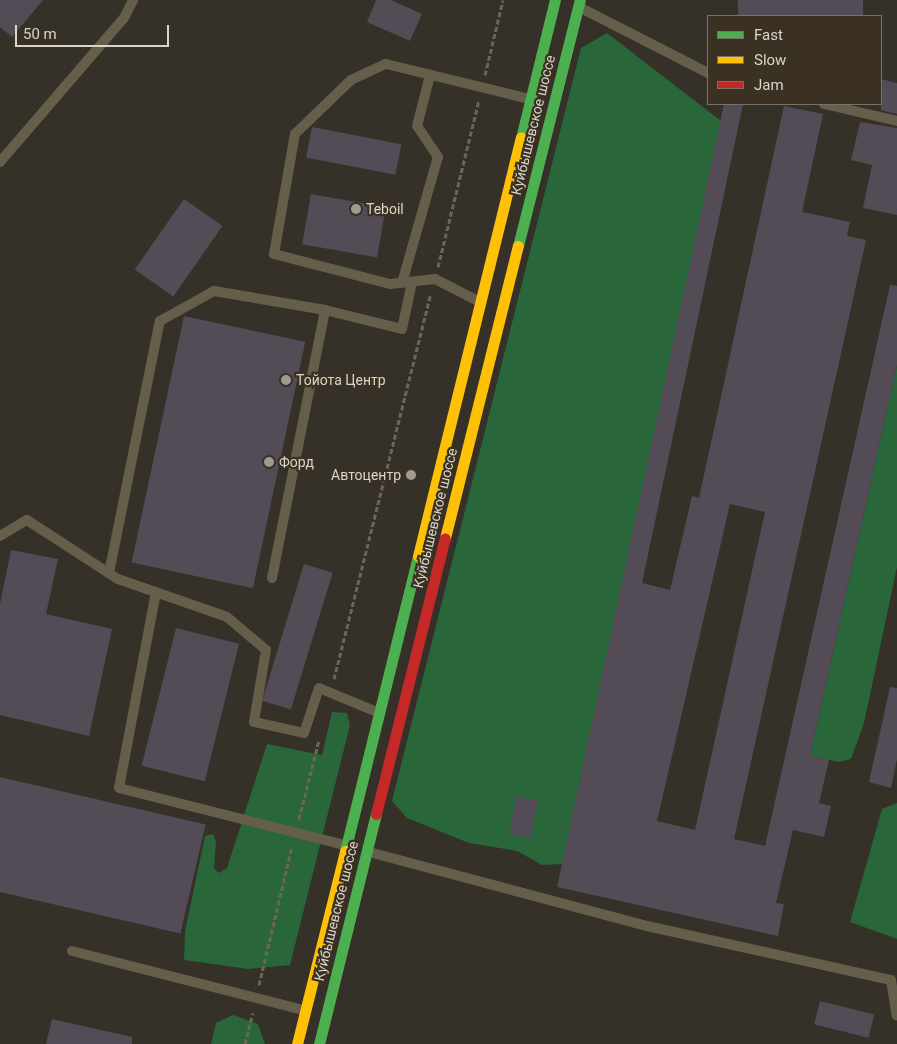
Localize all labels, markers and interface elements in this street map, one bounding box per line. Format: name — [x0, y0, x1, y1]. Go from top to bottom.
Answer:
scale bar — [18, 15, 171, 47]
legend — [707, 15, 882, 105]
text: 50 m — [23, 25, 57, 43]
text: Fast — [754, 26, 783, 44]
text: Slow — [754, 51, 786, 69]
street label: Куйбышевское шоссе — [507, 53, 559, 197]
text: Jam — [754, 76, 784, 94]
place label: Teboil — [366, 201, 404, 217]
marker: Teboil — [350, 203, 362, 215]
place label: Тойота Центр — [296, 372, 386, 388]
marker: Тойота Центр — [280, 374, 292, 386]
street label: Куйбышевское шоссе — [409, 446, 461, 590]
place label: Форд — [279, 454, 314, 470]
marker: Форд — [263, 456, 275, 468]
place label: Автоцентр — [331, 467, 401, 483]
marker: Автоцентр — [405, 469, 417, 481]
street label: Куйбышевское шоссе — [310, 839, 362, 983]

